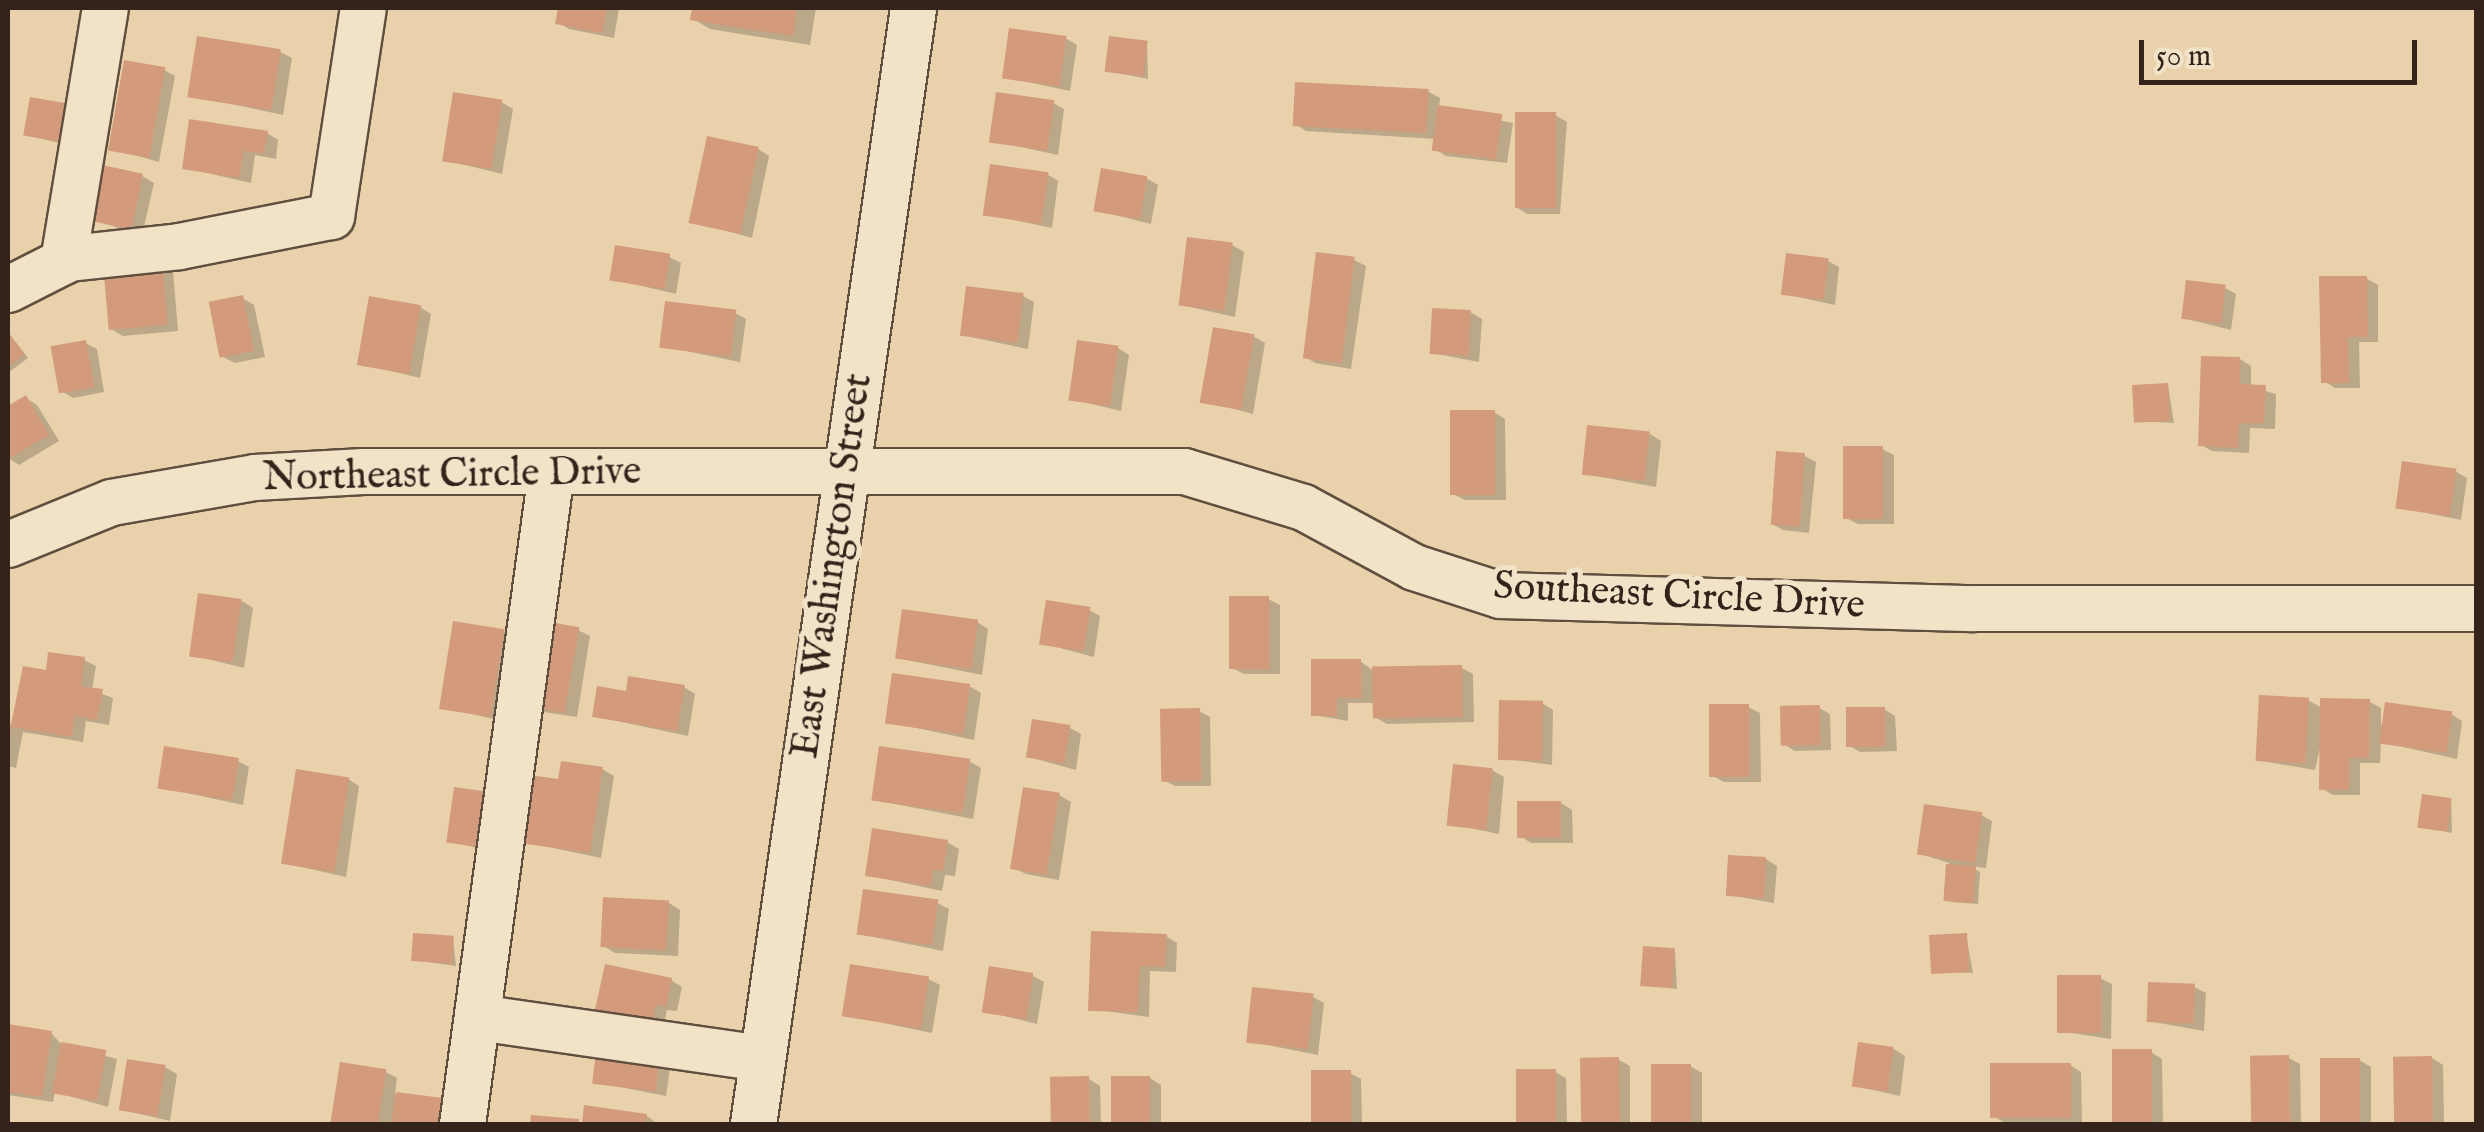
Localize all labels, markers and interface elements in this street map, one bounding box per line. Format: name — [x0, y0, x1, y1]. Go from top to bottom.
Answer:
scale bar — [2144, 20, 2422, 82]
text: 50 m — [2156, 38, 2211, 76]
street label: East Washington Street — [782, 371, 884, 761]
street label: Northeast Circle Drive — [262, 449, 642, 503]
street label: Southeast Circle Drive — [1492, 563, 1866, 631]

